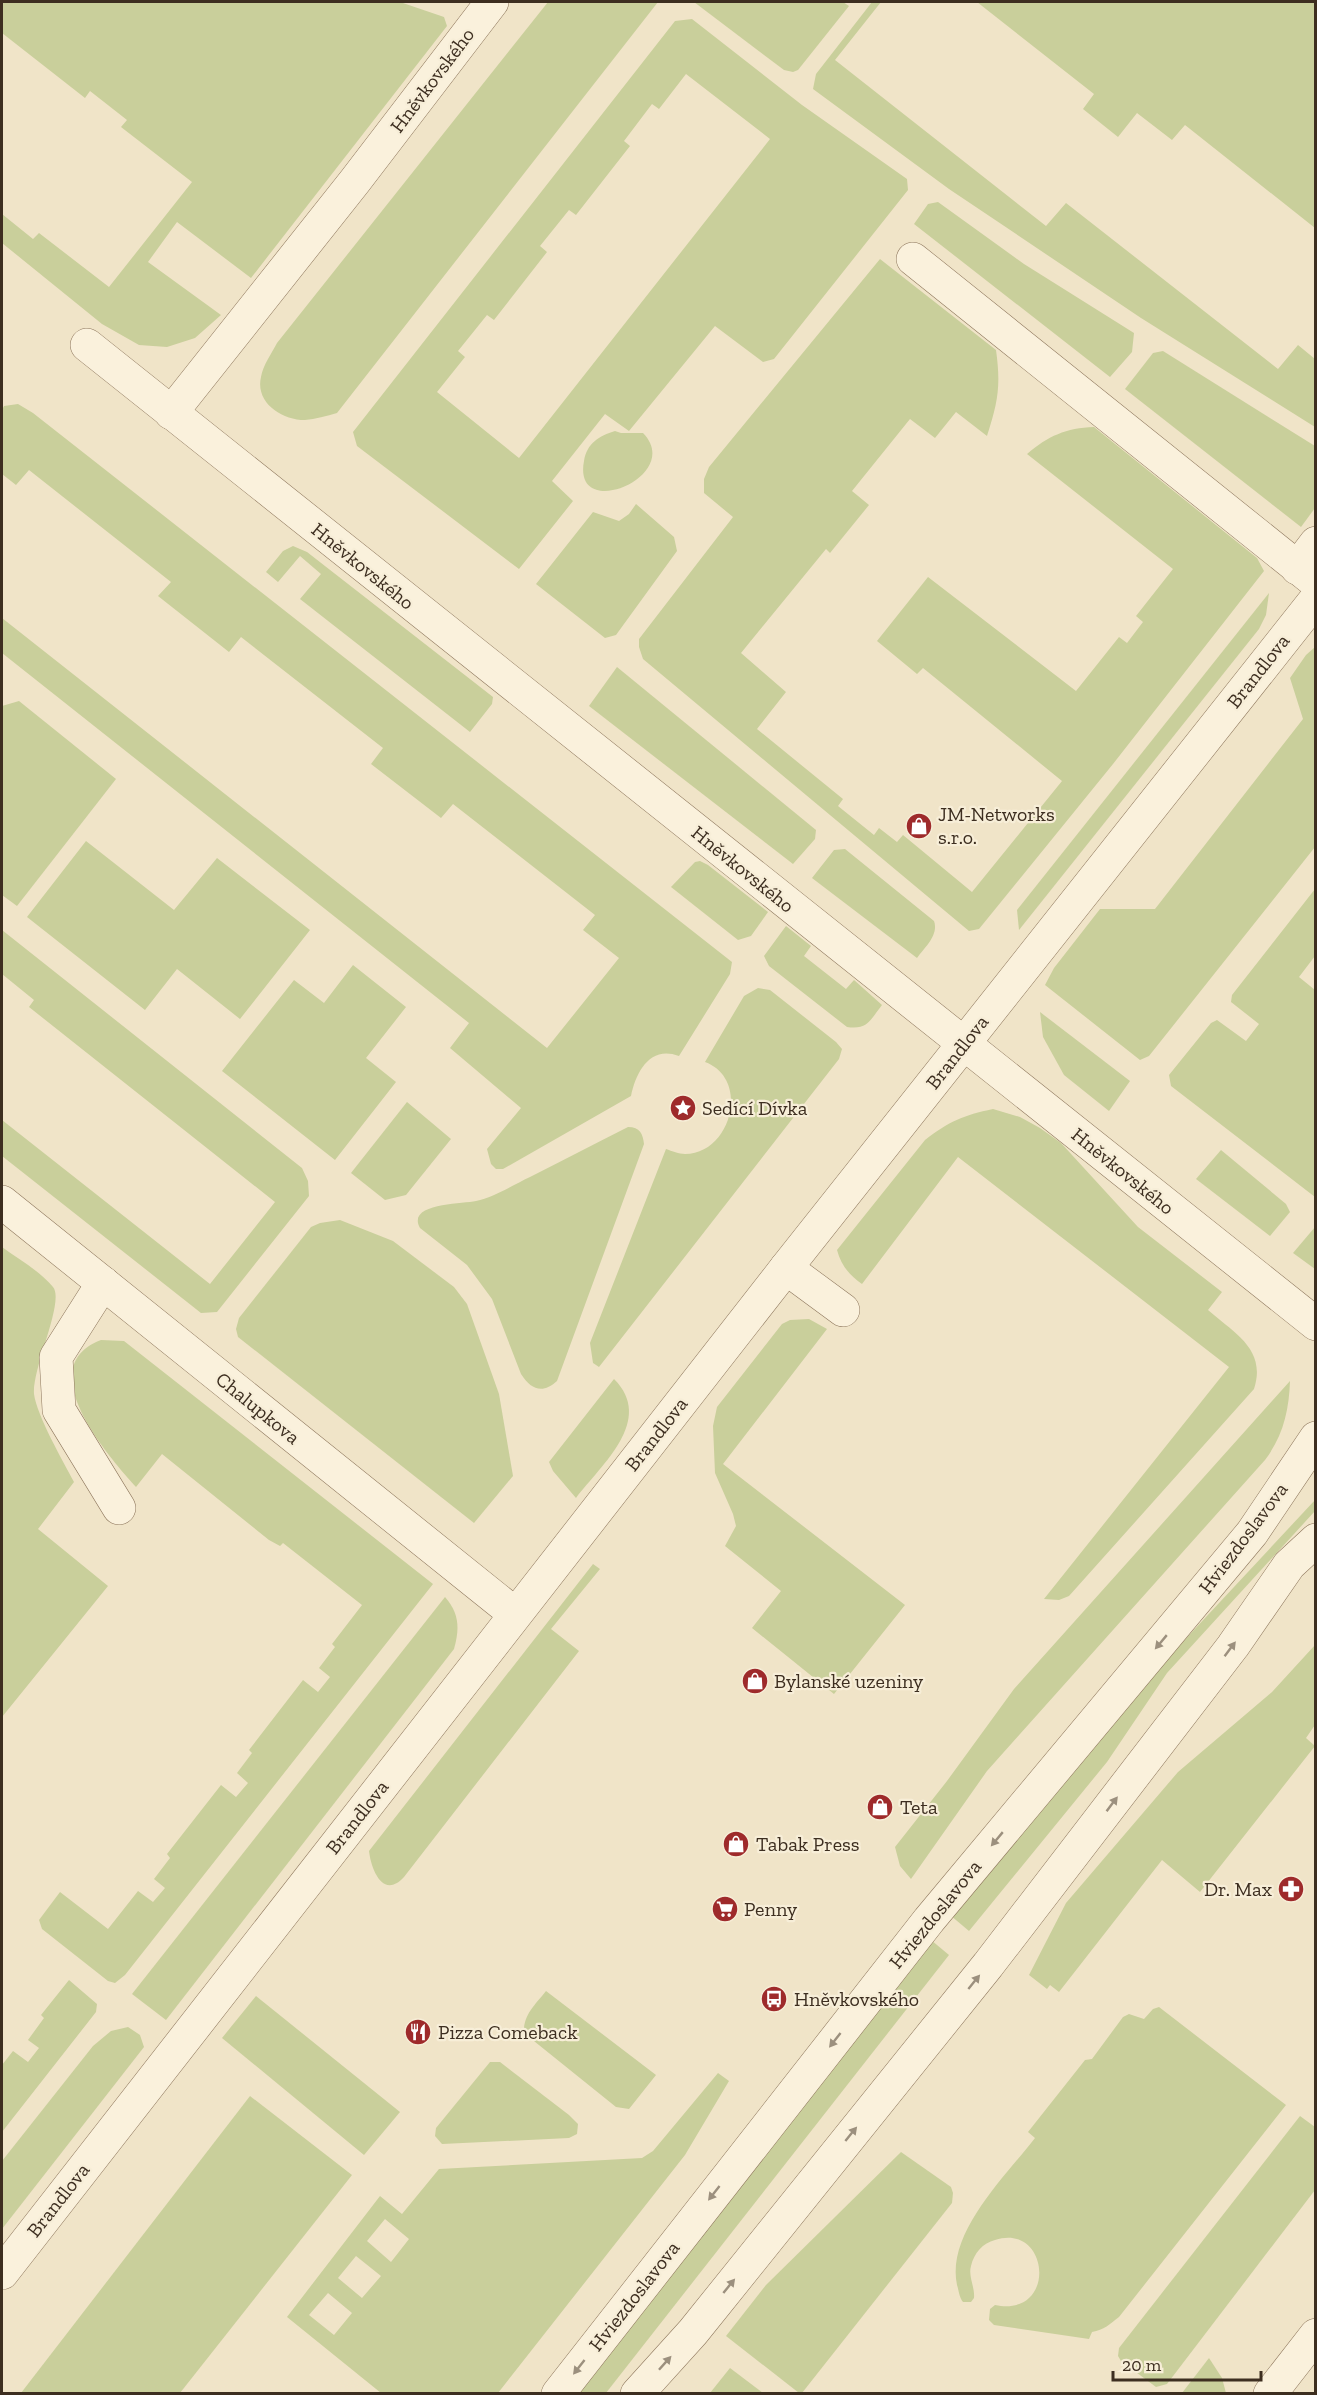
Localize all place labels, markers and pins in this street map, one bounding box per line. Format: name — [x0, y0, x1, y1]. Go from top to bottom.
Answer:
place label: JM-Networks s.r.o. — [938, 802, 1055, 849]
shop icon: JM-Networks s.r.o. — [904, 811, 934, 841]
place icon: Sedící Dívka — [668, 1093, 698, 1123]
place label: Sedící Dívka — [702, 1096, 808, 1120]
shop icon: Bylanské uzeniny — [740, 1666, 770, 1696]
place label: Bylanské uzeniny — [774, 1669, 924, 1693]
shop icon: Teta — [865, 1792, 895, 1822]
place label: Teta — [900, 1795, 938, 1819]
shop icon: Tabak Press — [721, 1829, 751, 1859]
place label: Tabak Press — [756, 1832, 860, 1856]
pharmacy icon: Dr. Max — [1276, 1874, 1306, 1904]
place label: Dr. Max — [1204, 1877, 1272, 1901]
supermarket icon: Penny — [710, 1894, 740, 1924]
place label: Penny — [744, 1897, 798, 1921]
bus stop icon: Hněvkovského — [759, 1984, 789, 2014]
place label: Hněvkovského — [794, 1987, 919, 2011]
restaurant icon: Pizza Comeback — [403, 2017, 433, 2047]
place label: Pizza Comeback — [438, 2020, 578, 2044]

